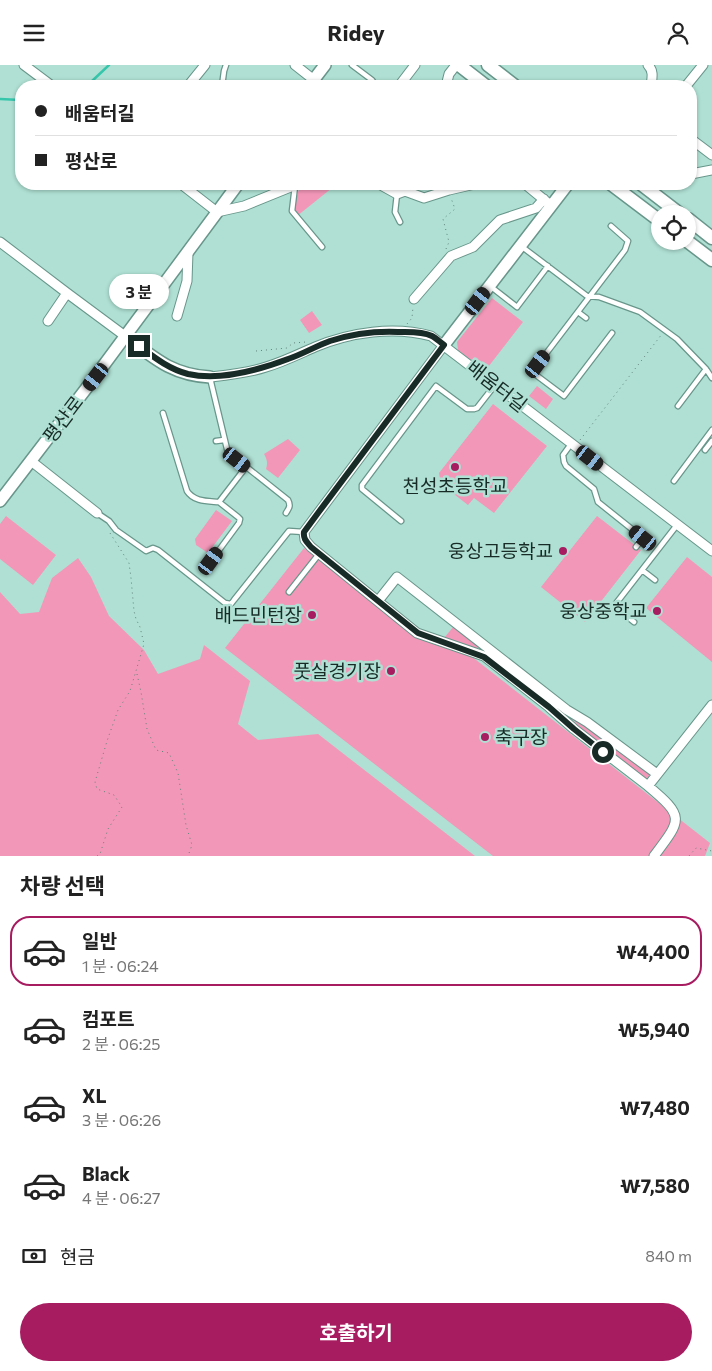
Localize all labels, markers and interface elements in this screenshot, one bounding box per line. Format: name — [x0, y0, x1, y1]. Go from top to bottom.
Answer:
icon: menu — [20, 19, 48, 47]
text: Ridey — [327, 19, 385, 46]
icon: person — [664, 19, 692, 47]
text: 배움터길 — [65, 101, 135, 124]
text: 평산로 — [65, 149, 117, 172]
map controls — [651, 205, 696, 250]
button: locate — [651, 205, 696, 250]
callout: 3 분 — [109, 273, 169, 309]
text: 3 분 — [125, 282, 153, 301]
car — [462, 285, 493, 317]
route end — [128, 335, 150, 357]
car — [522, 348, 553, 380]
street label: 배움터길 — [463, 355, 532, 416]
car — [80, 361, 111, 393]
street label: 평산로 — [38, 391, 88, 447]
car — [573, 443, 606, 473]
car — [220, 445, 253, 475]
marker: 천성초등학교 — [449, 461, 461, 473]
place label: 천성초등학교 — [403, 474, 507, 497]
car — [626, 523, 659, 553]
place label: 웅상고등학교 — [448, 539, 553, 562]
car — [196, 544, 225, 578]
marker: 웅상고등학교 — [557, 545, 569, 557]
place label: 웅상중학교 — [560, 599, 647, 622]
place label: 배드민턴장 — [215, 603, 302, 626]
marker: 웅상중학교 — [651, 605, 663, 617]
marker: 배드민턴장 — [306, 609, 318, 621]
place label: 풋살경기장 — [294, 659, 381, 682]
marker: 풋살경기장 — [385, 665, 397, 677]
place label: 축구장 — [495, 725, 547, 748]
marker: 축구장 — [479, 731, 491, 743]
route start — [592, 741, 614, 763]
text: 차량 선택 — [20, 872, 105, 899]
icon: car — [22, 929, 67, 974]
text: 일반 — [82, 929, 117, 952]
text: ₩4,400 — [616, 940, 690, 963]
text: 1 분 · 06:24 — [82, 956, 159, 975]
icon: car — [22, 1007, 67, 1052]
text: 컴포트 — [82, 1007, 134, 1030]
text: ₩5,940 — [618, 1018, 690, 1041]
text: 2 분 · 06:25 — [82, 1034, 161, 1053]
text: XL — [82, 1084, 107, 1107]
icon: car — [22, 1085, 67, 1130]
text: ₩7,480 — [620, 1096, 690, 1119]
text: 3 분 · 06:26 — [82, 1110, 161, 1129]
text: Black — [82, 1162, 130, 1185]
icon: car — [22, 1163, 67, 1208]
text: ₩7,580 — [620, 1174, 690, 1197]
text: 4 분 · 06:27 — [82, 1188, 161, 1207]
icon: cash — [20, 1242, 48, 1270]
text: 현금 — [60, 1245, 95, 1268]
text: 840 m — [645, 1246, 692, 1265]
button: 호출하기 — [20, 1303, 692, 1361]

